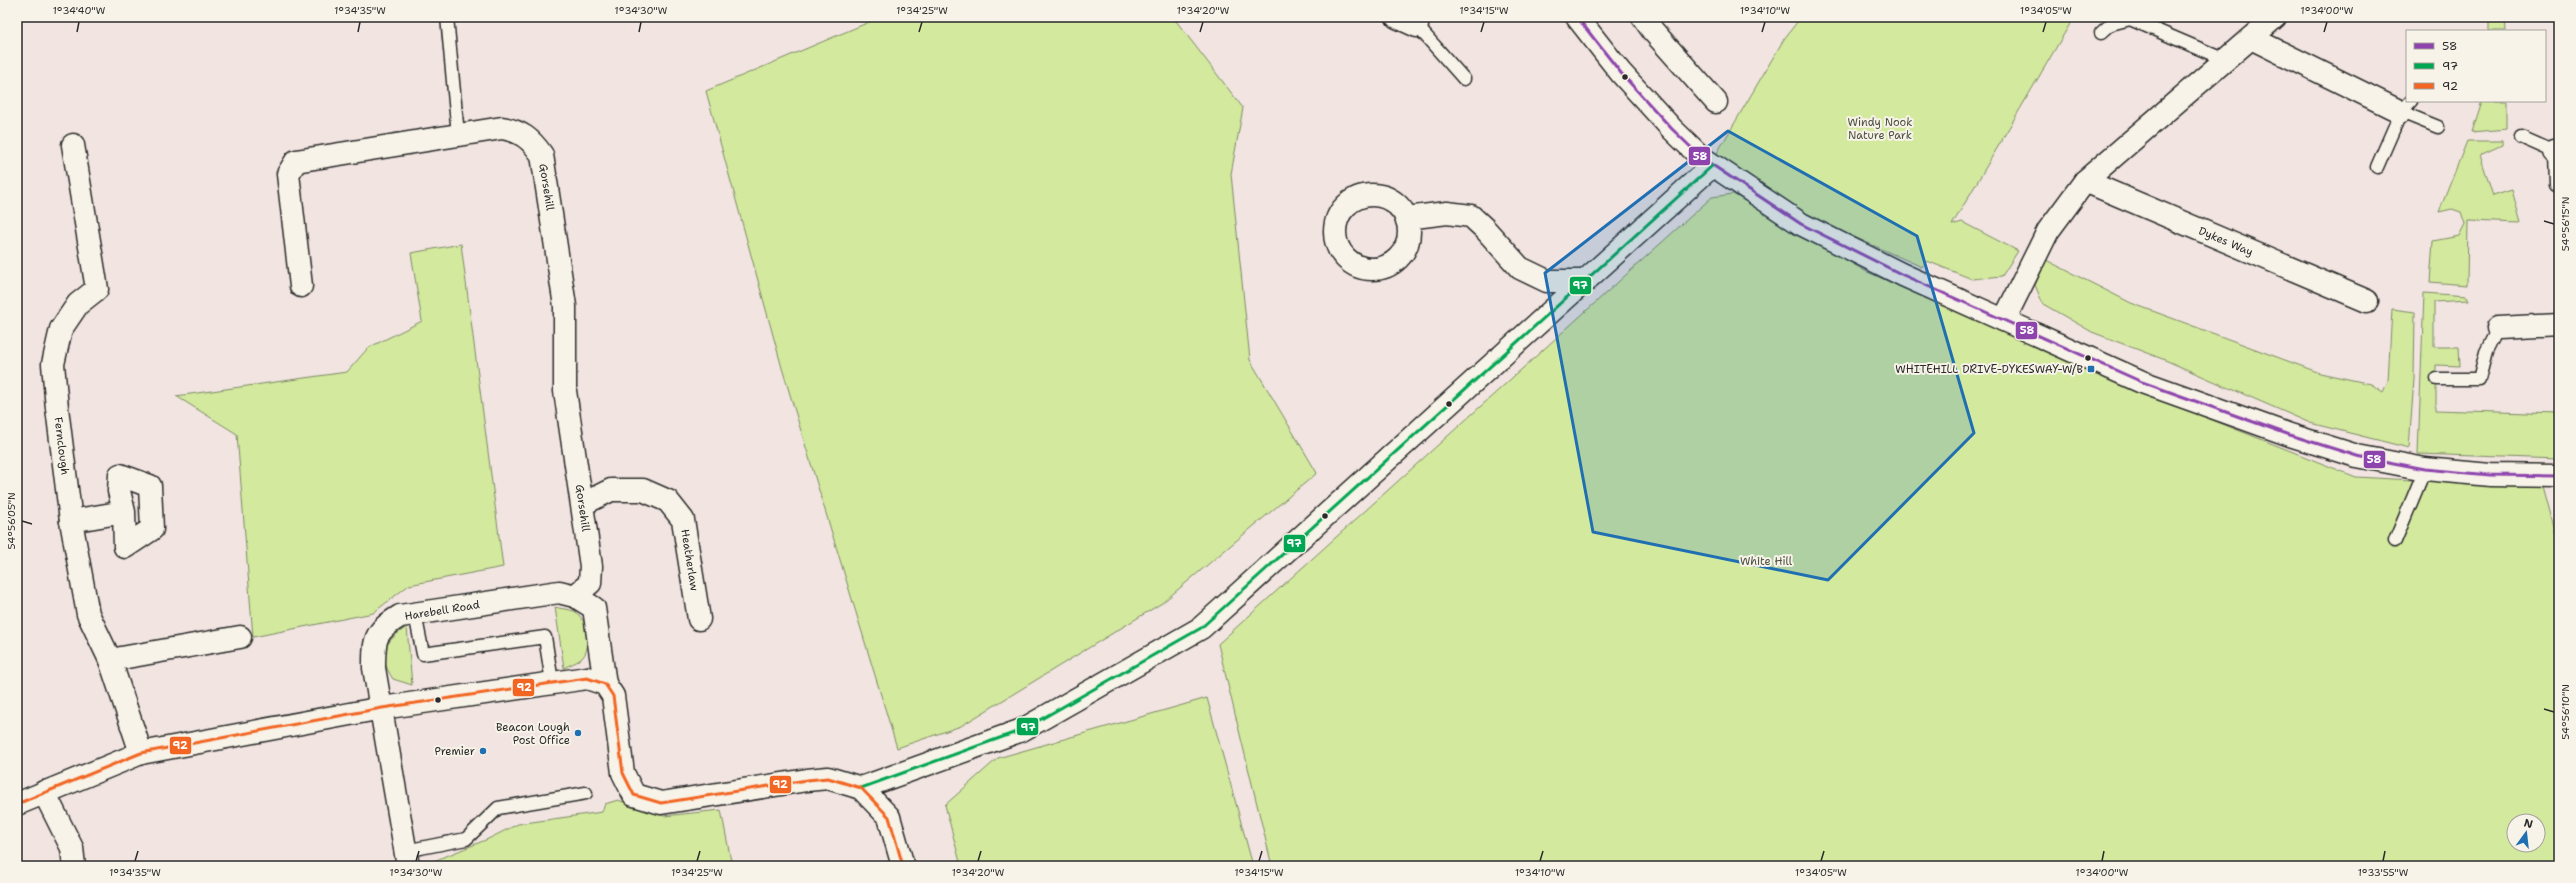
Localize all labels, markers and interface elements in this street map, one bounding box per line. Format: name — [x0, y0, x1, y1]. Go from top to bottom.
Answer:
text: 1°34'40"W — [53, 4, 106, 17]
text: 1°34'35"W — [334, 4, 386, 17]
text: 1°34'30"W — [615, 4, 668, 17]
text: 1°34'25"W — [896, 4, 948, 17]
text: 1°34'20"W — [1177, 4, 1230, 17]
text: 1°34'15"W — [1459, 4, 1509, 17]
text: 1°34'10"W — [1740, 4, 1790, 17]
text: 1°34'05"W — [2020, 4, 2072, 17]
text: 1°34'00"W — [2301, 4, 2354, 17]
legend — [2406, 30, 2546, 102]
text: 58 — [2442, 38, 2457, 54]
text: 97 — [2442, 58, 2458, 74]
unlabelled marker — [1620, 72, 1630, 82]
text: 92 — [2442, 78, 2458, 94]
park label: Windy Nook Nature Park — [1848, 115, 1912, 143]
line badge: 58 — [1688, 146, 1711, 166]
text: 58 — [1693, 149, 1708, 164]
street label: Gorsehill — [535, 163, 558, 212]
text: 54°56'15"N — [2559, 197, 2572, 251]
street label: Dykes Way — [2196, 223, 2255, 260]
line badge: 97 — [1569, 276, 1592, 295]
text: 97 — [1572, 278, 1588, 293]
line badge: 58 — [2015, 321, 2038, 340]
text: 58 — [2020, 323, 2035, 338]
unlabelled marker — [2083, 353, 2093, 363]
place label: WHITEHILL DRIVE-DYKESWAY-W/B — [1895, 362, 2084, 377]
marker: WHITEHILL DRIVE-DYKESWAY-W/B — [2086, 364, 2096, 374]
unlabelled marker — [1444, 399, 1454, 409]
street label: Fernclough — [51, 416, 73, 476]
line badge: 58 — [2363, 450, 2386, 469]
text: 58 — [2367, 452, 2382, 467]
street label: Gorsehill — [572, 484, 593, 533]
text: 54°56'05"N — [5, 492, 18, 550]
unlabelled marker — [1320, 511, 1330, 521]
street label: Heatherlaw — [677, 528, 702, 593]
line badge: 97 — [1283, 534, 1306, 553]
text: 97 — [1286, 536, 1302, 551]
park label: White Hill — [1740, 554, 1793, 569]
street label: Harebell Road — [403, 597, 481, 624]
line badge: 92 — [512, 678, 535, 697]
text: 92 — [516, 680, 532, 695]
text: 54°56'10"N — [2559, 684, 2572, 740]
unlabelled marker — [433, 695, 443, 705]
line badge: 97 — [1016, 717, 1039, 736]
place label: Beacon Lough Post Office — [496, 720, 570, 748]
text: 97 — [1020, 720, 1036, 735]
marker: Beacon Lough Post Office — [573, 728, 583, 738]
line badge: 92 — [169, 736, 192, 755]
text: 92 — [172, 738, 188, 753]
place label: Premier — [435, 744, 475, 759]
marker: Premier — [478, 746, 488, 756]
line badge: 92 — [769, 775, 792, 794]
text: 92 — [772, 777, 788, 792]
north arrow — [2506, 813, 2546, 853]
text: N — [2522, 815, 2535, 832]
text: 1°34'35"W — [109, 866, 161, 879]
text: 1°34'30"W — [390, 866, 443, 879]
text: 1°34'25"W — [671, 866, 723, 879]
text: 1°34'20"W — [952, 866, 1005, 879]
text: 1°34'15"W — [1234, 866, 1284, 879]
text: 1°34'10"W — [1515, 866, 1565, 879]
text: 1°34'05"W — [1795, 866, 1847, 879]
text: 1°34'00"W — [2076, 866, 2129, 879]
text: 1°33'55"W — [2358, 866, 2409, 879]

